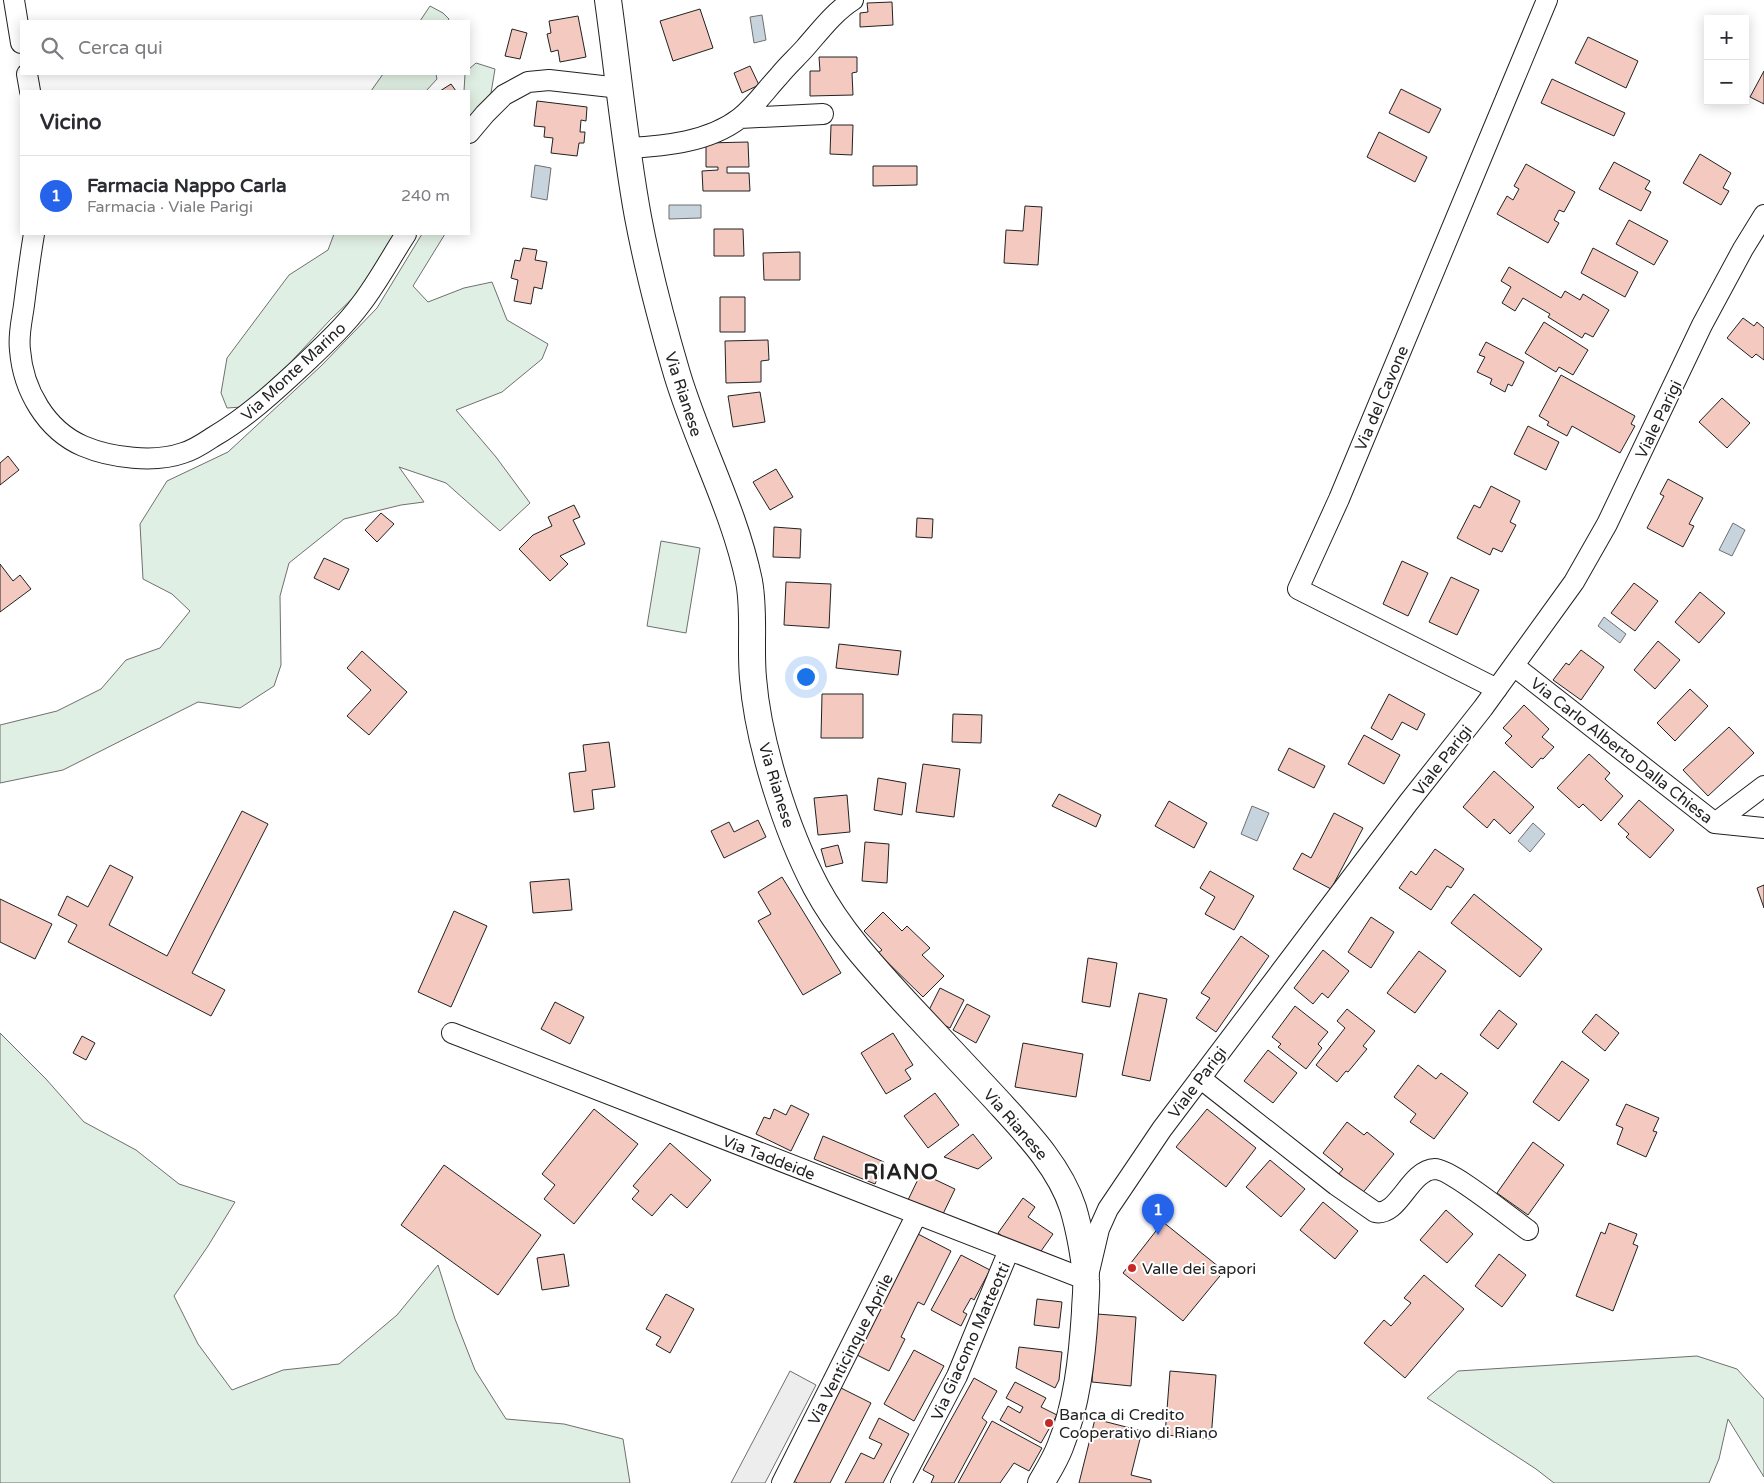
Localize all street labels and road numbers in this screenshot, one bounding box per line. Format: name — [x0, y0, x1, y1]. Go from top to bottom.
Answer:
street label: Via Monte Marino — [237, 318, 350, 425]
street label: Via del Cavone — [1351, 343, 1413, 454]
street label: Via Rianese — [660, 349, 706, 439]
street label: Viale Parigi — [1631, 377, 1686, 462]
street label: Via Carlo Alberto Dalla Chiesa — [1526, 673, 1716, 828]
street label: Viale Parigi — [1409, 721, 1477, 800]
street label: Via Rianese — [754, 740, 798, 830]
street label: Viale Parigi — [1164, 1043, 1231, 1122]
street label: Via Rianese — [979, 1085, 1052, 1164]
street label: Via Taddeide — [719, 1131, 818, 1185]
street label: Via Giacomo Matteotti — [927, 1259, 1015, 1424]
street label: Via Venticinque Aprile — [804, 1270, 898, 1429]

